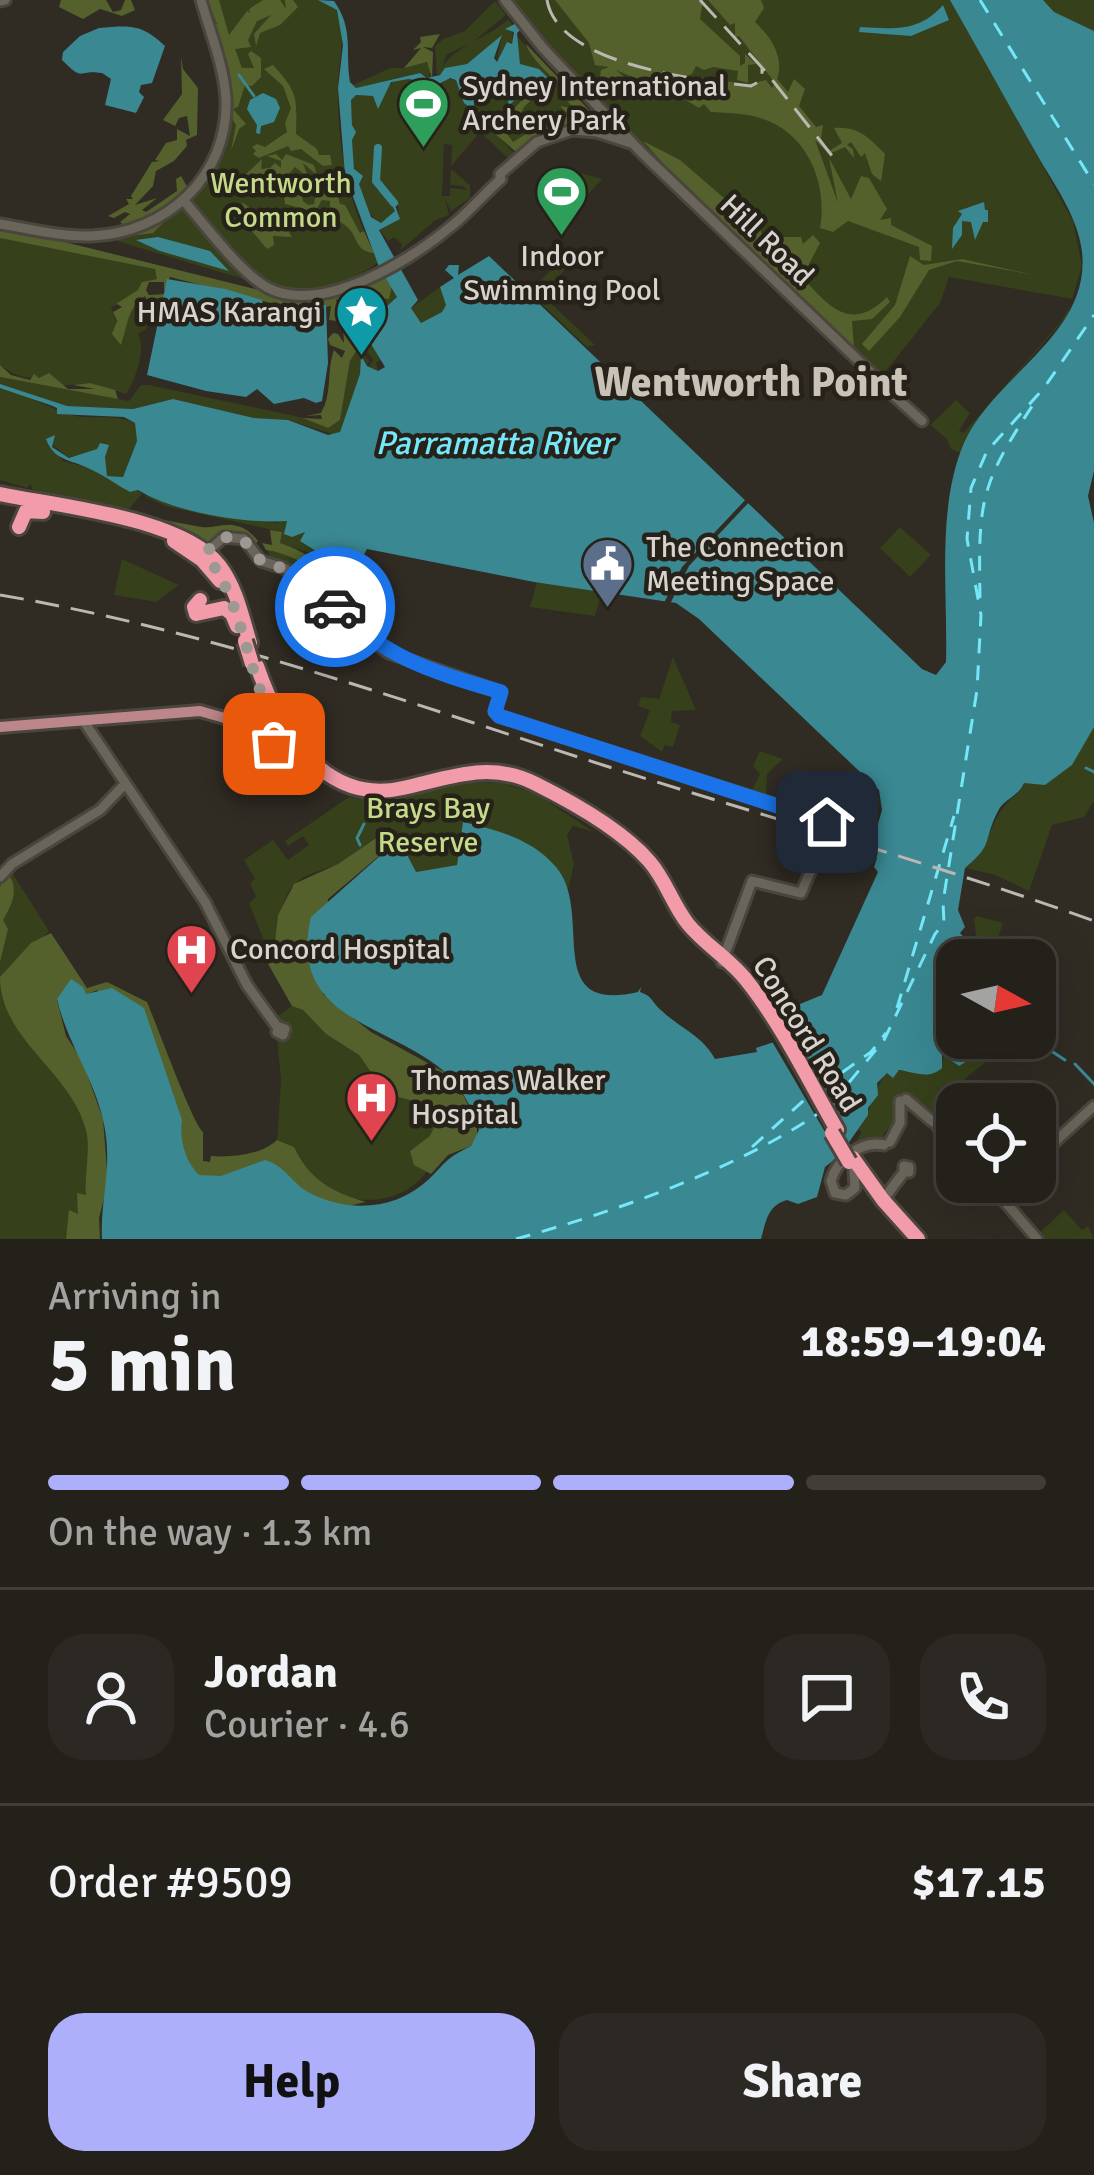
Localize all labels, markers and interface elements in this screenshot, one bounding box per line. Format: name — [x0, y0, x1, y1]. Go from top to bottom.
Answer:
place label: Sydney International Archery Park — [462, 68, 727, 139]
sports icon: Sydney International Archery Park — [395, 75, 451, 149]
sports icon: Indoor Swimming Pool — [534, 163, 590, 237]
park label: Wentworth Common — [210, 165, 352, 236]
street label: Hill Road — [712, 187, 821, 294]
place label: Indoor Swimming Pool — [463, 238, 661, 309]
place icon: HMAS Karangi — [333, 284, 389, 358]
place label: HMAS Karangi — [137, 294, 322, 331]
district label: Wentworth Point — [594, 357, 908, 408]
water label: Parramatta River — [376, 423, 617, 464]
place label: The Connection Meeting Space — [646, 529, 845, 600]
public building icon: The Connection Meeting Space — [579, 536, 635, 610]
courier — [275, 547, 395, 667]
icon: car — [302, 574, 368, 640]
pin — [223, 693, 325, 795]
icon: bag — [241, 711, 307, 777]
pin — [776, 771, 878, 873]
icon: home — [794, 789, 860, 855]
park label: Brays Bay Reserve — [366, 790, 490, 861]
hospital icon: Concord Hospital — [163, 921, 219, 995]
place label: Concord Hospital — [230, 931, 450, 968]
north arrow — [936, 939, 1056, 1059]
map controls — [936, 939, 1056, 1203]
street label: Concord Road — [744, 949, 869, 1119]
place label: Thomas Walker Hospital — [411, 1062, 605, 1133]
hospital icon: Thomas Walker Hospital — [344, 1069, 400, 1143]
button: locate — [936, 1083, 1056, 1203]
text: Arriving in — [48, 1272, 222, 1320]
text: 18:59–19:04 — [800, 1314, 1046, 1369]
text: 5 min — [48, 1317, 236, 1413]
text: On the way · 1.3 km — [48, 1508, 372, 1556]
button: person — [48, 1634, 174, 1760]
button: chat — [764, 1634, 890, 1760]
button: phone — [920, 1634, 1046, 1760]
text: Jordan — [204, 1645, 338, 1700]
text: Courier · 4.6 — [204, 1700, 410, 1748]
text: Order #9509 — [48, 1855, 293, 1910]
text: $17.15 — [912, 1855, 1046, 1910]
button: Help — [48, 2013, 535, 2151]
button: Share — [559, 2013, 1046, 2151]

